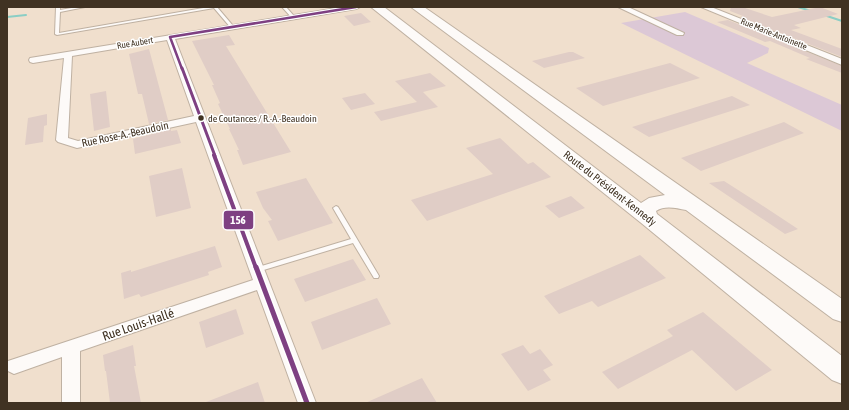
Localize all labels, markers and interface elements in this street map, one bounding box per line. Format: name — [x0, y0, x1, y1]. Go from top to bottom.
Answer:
street label: Rue Marie-Antoinette — [739, 16, 809, 52]
street label: Rue Aubert — [116, 35, 154, 51]
marker: de Coutances / R.-A.-Beaudoin — [196, 113, 206, 123]
place label: de Coutances / R.-A.-Beaudoin — [208, 113, 317, 124]
street label: Rue Rose-A.-Beaudoin — [80, 119, 170, 149]
street label: Route du Président-Kennedy — [561, 148, 659, 228]
line badge: 156 — [223, 210, 254, 230]
text: 156 — [230, 214, 246, 226]
street label: Rue Louis-Hallé — [100, 305, 176, 344]

